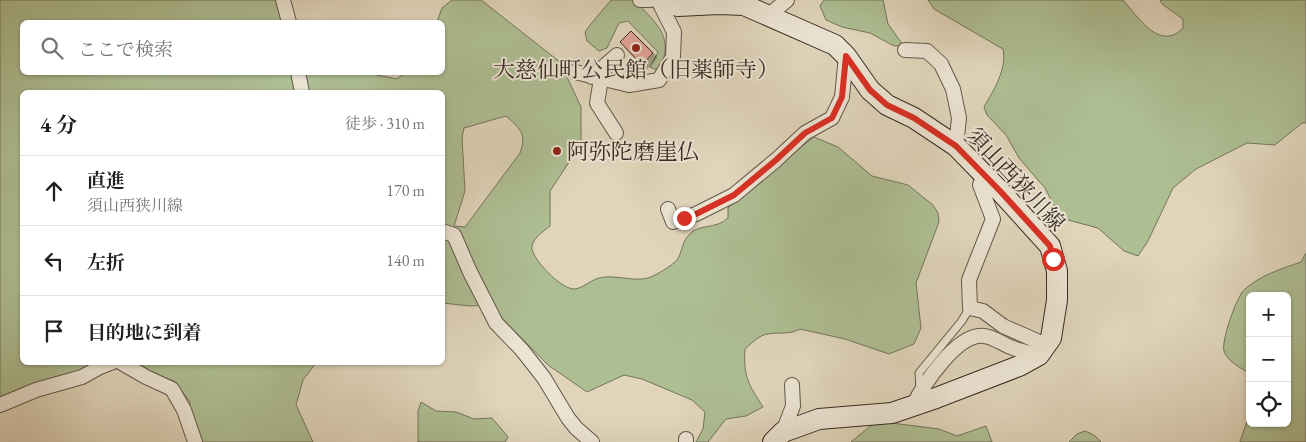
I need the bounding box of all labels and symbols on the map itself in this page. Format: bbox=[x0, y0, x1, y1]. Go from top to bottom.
marker: 大慈仙町公民館（旧薬師寺） bbox=[630, 42, 642, 54]
place label: 大慈仙町公民館（旧薬師寺） bbox=[493, 55, 779, 84]
street label: 須山西狭川線 bbox=[960, 121, 1072, 237]
place label: 阿弥陀磨崖仏 bbox=[567, 137, 699, 166]
marker: 阿弥陀磨崖仏 bbox=[551, 145, 563, 157]
route end bbox=[673, 207, 696, 230]
route start bbox=[1042, 248, 1065, 271]

